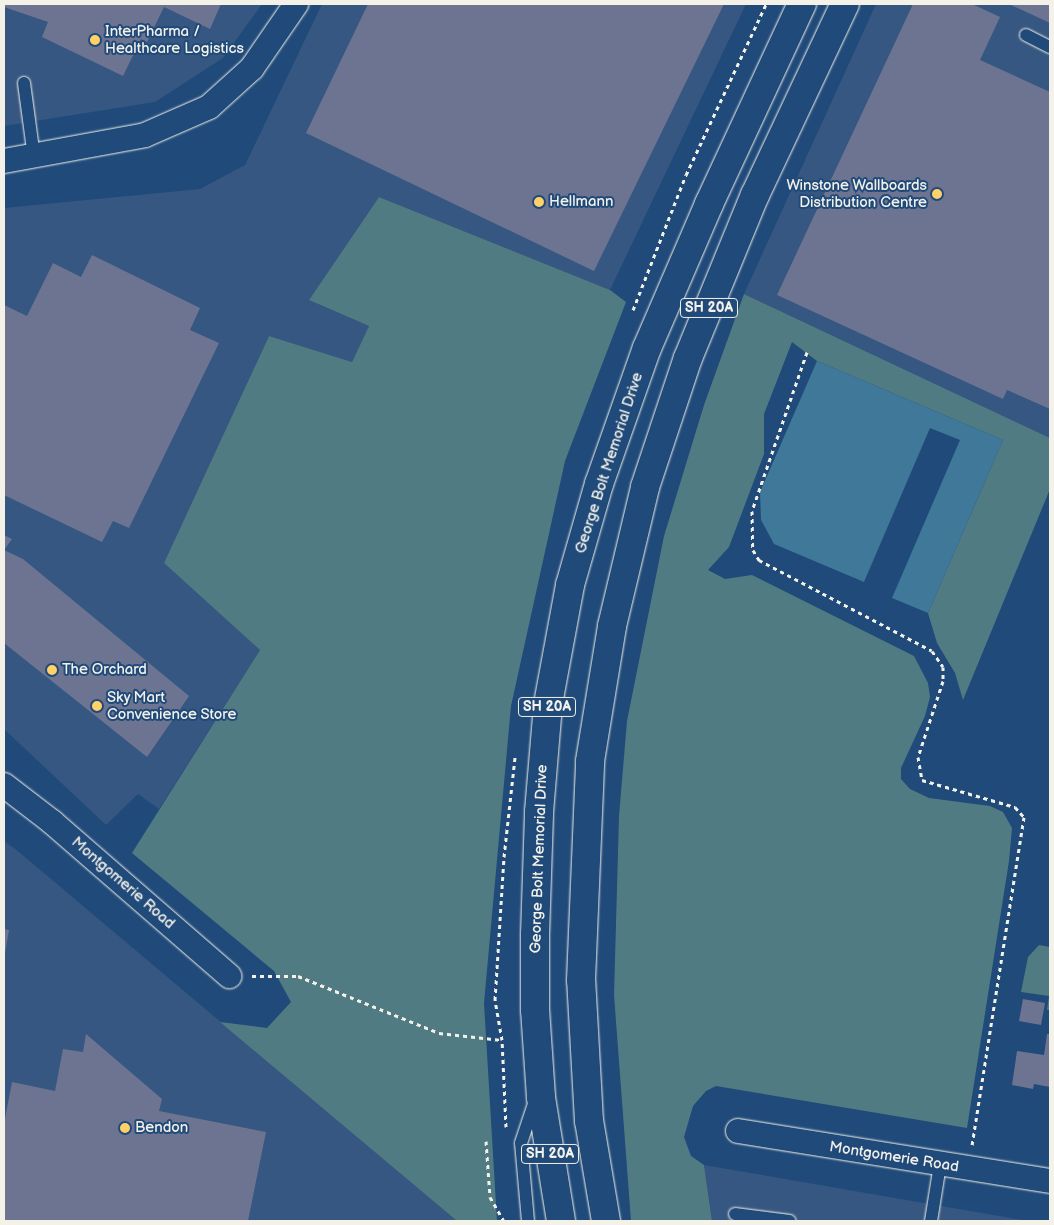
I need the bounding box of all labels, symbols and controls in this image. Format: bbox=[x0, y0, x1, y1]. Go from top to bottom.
place label: InterPharma / Healthcare Logistics bbox=[105, 22, 244, 57]
marker: InterPharma / Healthcare Logistics bbox=[89, 34, 101, 46]
place label: Winstone Wallboards Distribution Centre bbox=[786, 176, 927, 211]
marker: Winstone Wallboards Distribution Centre bbox=[931, 188, 943, 200]
place label: Hellmann bbox=[549, 193, 613, 211]
marker: Hellmann bbox=[533, 196, 545, 208]
road number: SH 20A bbox=[679, 296, 739, 320]
street label: George Bolt Memorial Drive bbox=[571, 370, 647, 556]
place label: The Orchard bbox=[62, 661, 147, 679]
marker: The Orchard bbox=[46, 664, 58, 676]
place label: Sky Mart Convenience Store bbox=[107, 688, 237, 723]
road number: SH 20A bbox=[517, 696, 577, 719]
marker: Sky Mart Convenience Store bbox=[91, 700, 103, 712]
street label: George Bolt Memorial Drive bbox=[527, 764, 551, 954]
street label: Montgomerie Road bbox=[68, 833, 178, 933]
place label: Bendon bbox=[135, 1119, 188, 1137]
marker: Bendon bbox=[119, 1122, 131, 1134]
street label: Montgomerie Road bbox=[828, 1138, 960, 1176]
road number: SH 20A bbox=[520, 1142, 580, 1166]

